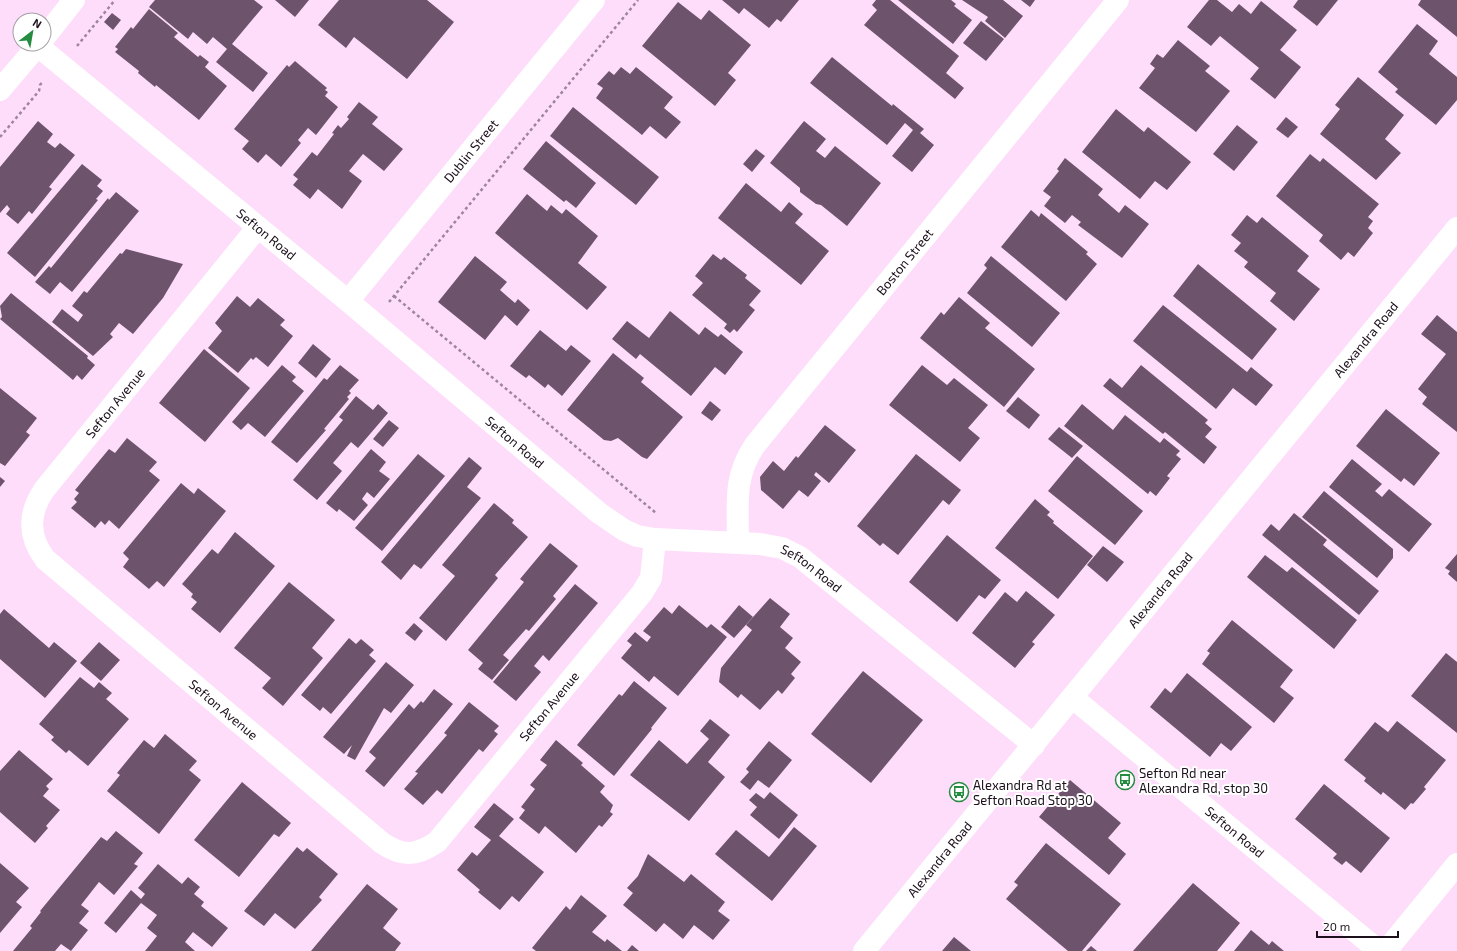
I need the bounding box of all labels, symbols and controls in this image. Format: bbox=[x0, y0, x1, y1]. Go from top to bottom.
north arrow bbox=[12, 12, 52, 52]
text: N bbox=[31, 15, 44, 31]
street label: Dublin Street bbox=[440, 116, 501, 186]
street label: Sefton Road bbox=[234, 205, 299, 263]
street label: Boston Street bbox=[873, 225, 936, 298]
street label: Alexandra Road bbox=[1330, 298, 1401, 381]
street label: Sefton Avenue bbox=[82, 365, 148, 441]
street label: Sefton Road bbox=[482, 413, 548, 471]
street label: Sefton Road bbox=[778, 541, 845, 596]
street label: Alexandra Road bbox=[1124, 549, 1196, 631]
street label: Sefton Avenue bbox=[516, 668, 582, 744]
street label: Sefton Avenue bbox=[186, 676, 261, 743]
place label: Sefton Rd near Alexandra Rd, stop 30 bbox=[1139, 765, 1268, 796]
bus stop icon: Sefton Rd near Alexandra Rd, stop 30 bbox=[1114, 769, 1136, 791]
place label: Alexandra Rd at Sefton Road Stop 30 bbox=[973, 777, 1093, 808]
bus stop icon: Alexandra Rd at Sefton Road Stop 30 bbox=[948, 781, 970, 803]
street label: Sefton Road bbox=[1202, 803, 1268, 861]
street label: Alexandra Road bbox=[904, 818, 975, 900]
scale bar bbox=[1317, 913, 1398, 939]
text: 20 m bbox=[1323, 919, 1350, 933]

